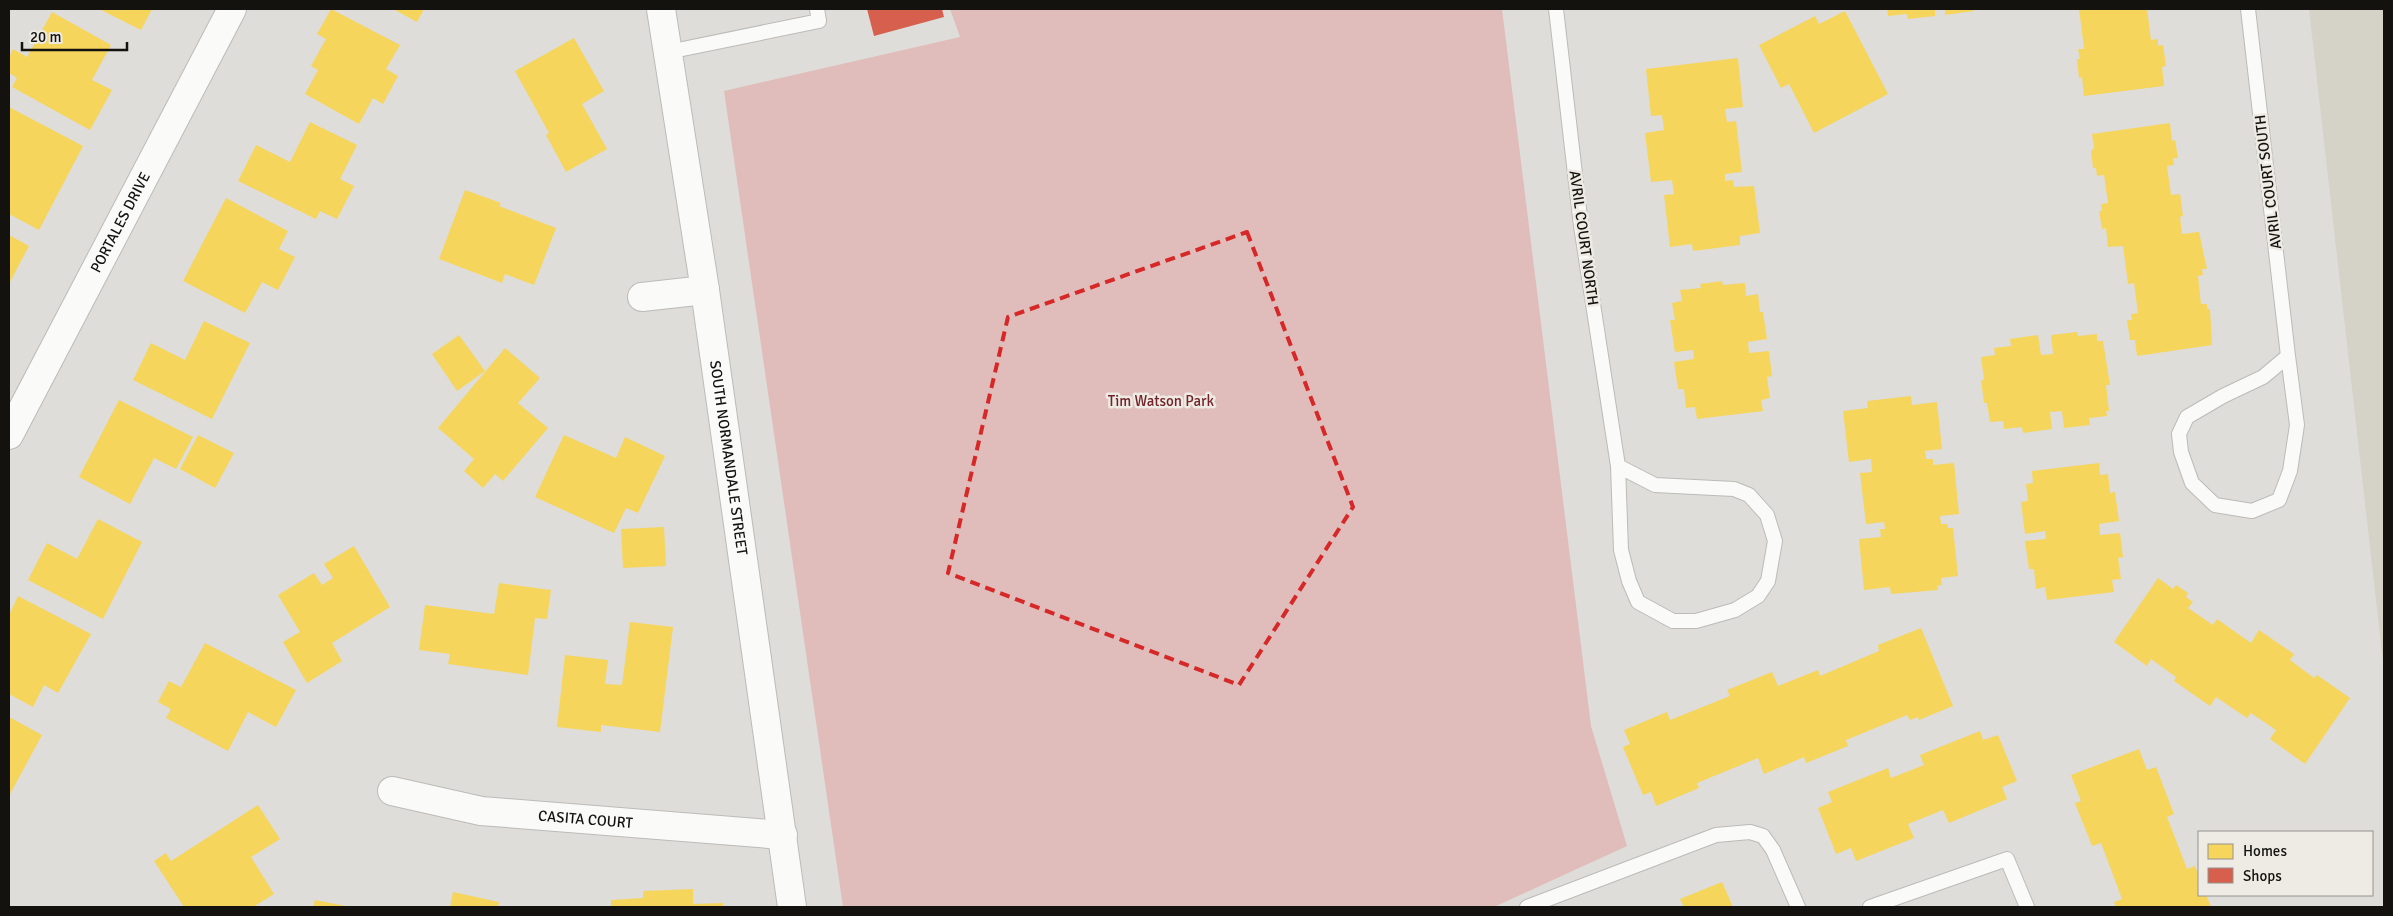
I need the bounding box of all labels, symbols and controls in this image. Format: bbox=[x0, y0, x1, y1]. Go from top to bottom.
scale bar bbox=[22, 20, 128, 52]
text: 20 m bbox=[30, 28, 61, 46]
street label: AVRIL COURT SOUTH bbox=[2251, 114, 2285, 250]
street label: PORTALES DRIVE bbox=[87, 169, 154, 276]
street label: AVRIL COURT NORTH bbox=[1566, 169, 1602, 307]
street label: SOUTH NORMANDALE STREET bbox=[706, 359, 751, 557]
park label: Tim Watson Park bbox=[1108, 392, 1215, 410]
street label: CASITA COURT bbox=[537, 807, 634, 832]
legend bbox=[2198, 831, 2373, 896]
text: Homes bbox=[2243, 842, 2287, 860]
text: Shops bbox=[2243, 867, 2282, 885]

